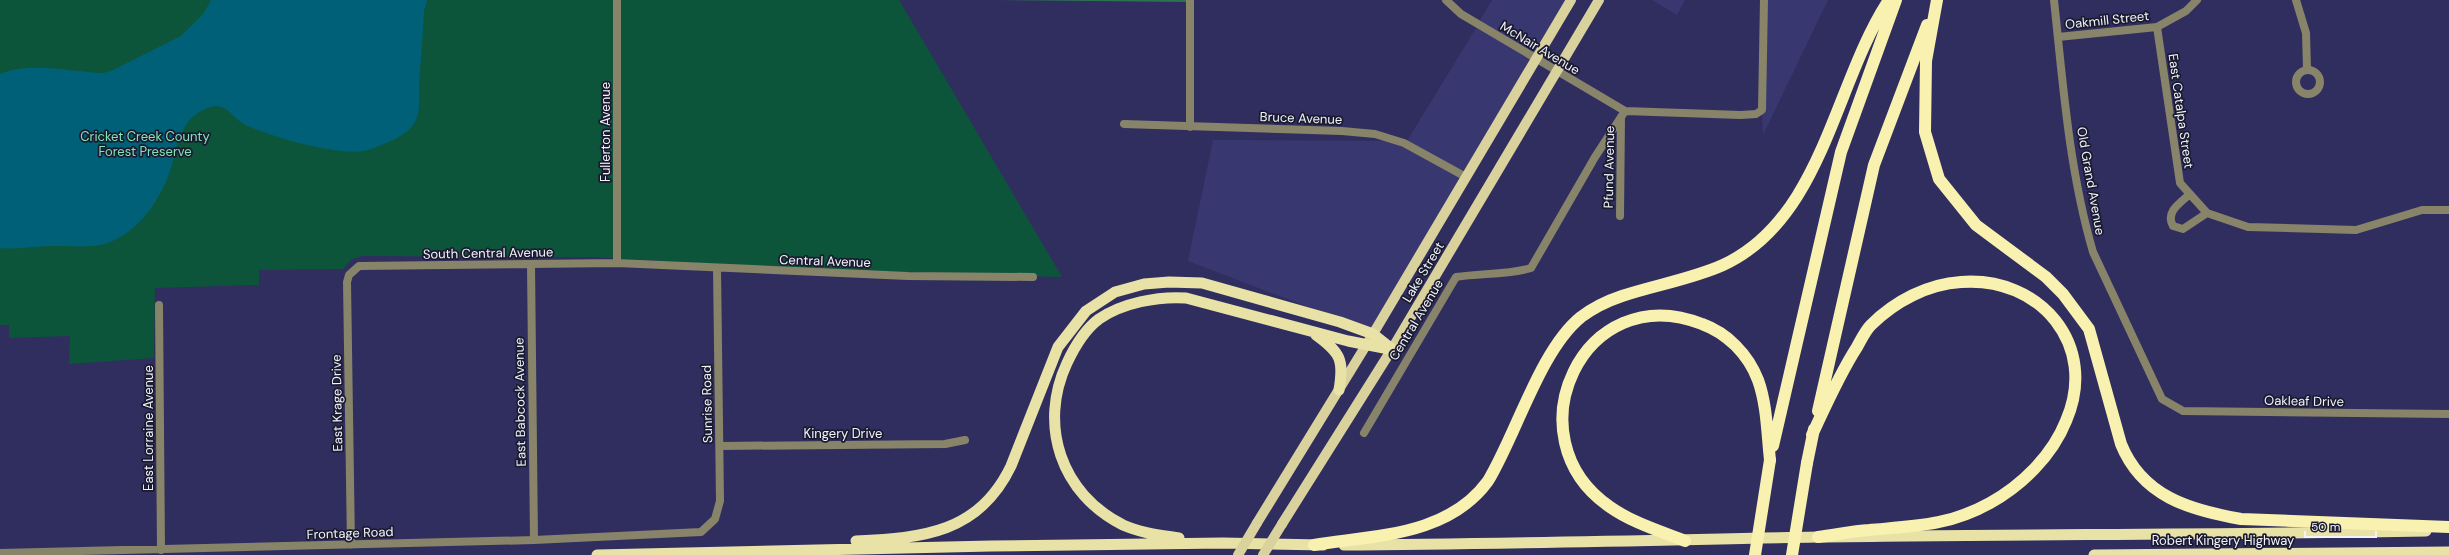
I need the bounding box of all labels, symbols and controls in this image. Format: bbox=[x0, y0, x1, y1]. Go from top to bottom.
street label: Oakmill Street bbox=[2064, 7, 2150, 33]
street label: McNair Avenue bbox=[1497, 18, 1583, 78]
street label: East Catalpa Street bbox=[2165, 52, 2197, 170]
street label: Fullerton Avenue bbox=[597, 82, 614, 182]
street label: Bruce Avenue bbox=[1259, 108, 1343, 128]
street label: Pfund Avenue bbox=[1600, 126, 1618, 208]
street label: Old Grand Avenue bbox=[2073, 126, 2109, 236]
park label: Cricket Creek County Forest Preserve bbox=[80, 128, 210, 160]
street label: Lake Street bbox=[1398, 239, 1448, 305]
street label: South Central Avenue bbox=[423, 243, 553, 263]
street label: Central Avenue bbox=[779, 251, 871, 271]
street label: Central Avenue bbox=[1385, 276, 1447, 364]
street label: East Babcock Avenue bbox=[510, 337, 530, 467]
street label: East Krage Drive bbox=[328, 354, 346, 452]
street label: East Lorraine Avenue bbox=[140, 365, 157, 491]
street label: Sunrise Road bbox=[698, 365, 716, 443]
street label: Oakleaf Drive bbox=[2264, 392, 2344, 410]
street label: Kingery Drive bbox=[804, 425, 882, 442]
scale bar bbox=[2305, 513, 2376, 539]
text: 50 m bbox=[2311, 519, 2340, 535]
street label: Frontage Road bbox=[306, 523, 394, 543]
street label: Robert Kingery Highway bbox=[2152, 532, 2294, 549]

